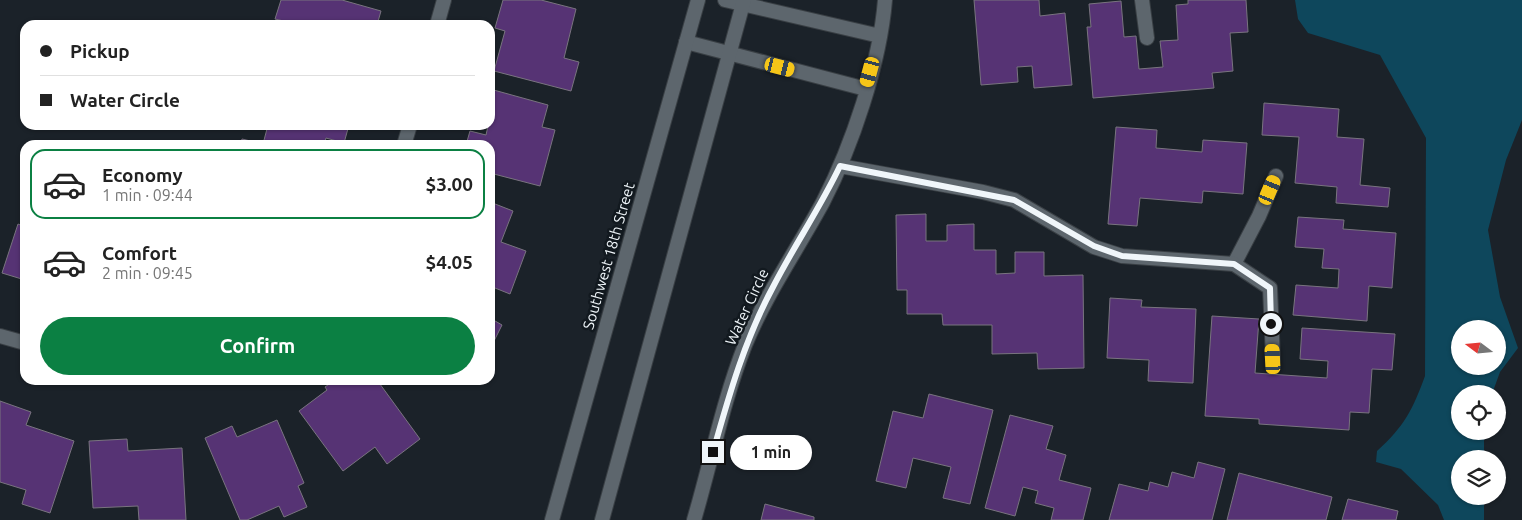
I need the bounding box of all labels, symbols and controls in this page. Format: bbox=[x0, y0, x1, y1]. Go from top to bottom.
text: Pickup bbox=[70, 40, 130, 62]
car bbox=[763, 56, 796, 78]
car bbox=[858, 56, 881, 88]
text: Water Circle bbox=[70, 89, 180, 111]
icon: car bbox=[42, 162, 87, 207]
text: Economy bbox=[102, 164, 183, 186]
text: $3.00 bbox=[425, 173, 473, 195]
car bbox=[1257, 173, 1282, 207]
street label: Southwest 18th Street bbox=[579, 180, 638, 331]
text: 1 min · 09:44 bbox=[102, 186, 193, 204]
icon: car bbox=[42, 240, 87, 285]
text: Comfort bbox=[102, 242, 177, 264]
text: $4.05 bbox=[425, 251, 473, 273]
text: 2 min · 09:45 bbox=[102, 264, 193, 282]
street label: Water Circle bbox=[721, 266, 772, 348]
route start bbox=[1260, 313, 1282, 335]
button: Confirm bbox=[40, 317, 475, 375]
north arrow bbox=[1451, 320, 1506, 375]
map controls bbox=[1451, 320, 1506, 505]
car bbox=[1264, 344, 1281, 374]
button: locate bbox=[1451, 385, 1506, 440]
callout: 1 min bbox=[730, 434, 813, 470]
route end bbox=[702, 441, 724, 463]
text: 1 min bbox=[751, 443, 791, 461]
button: layers bbox=[1451, 450, 1506, 505]

